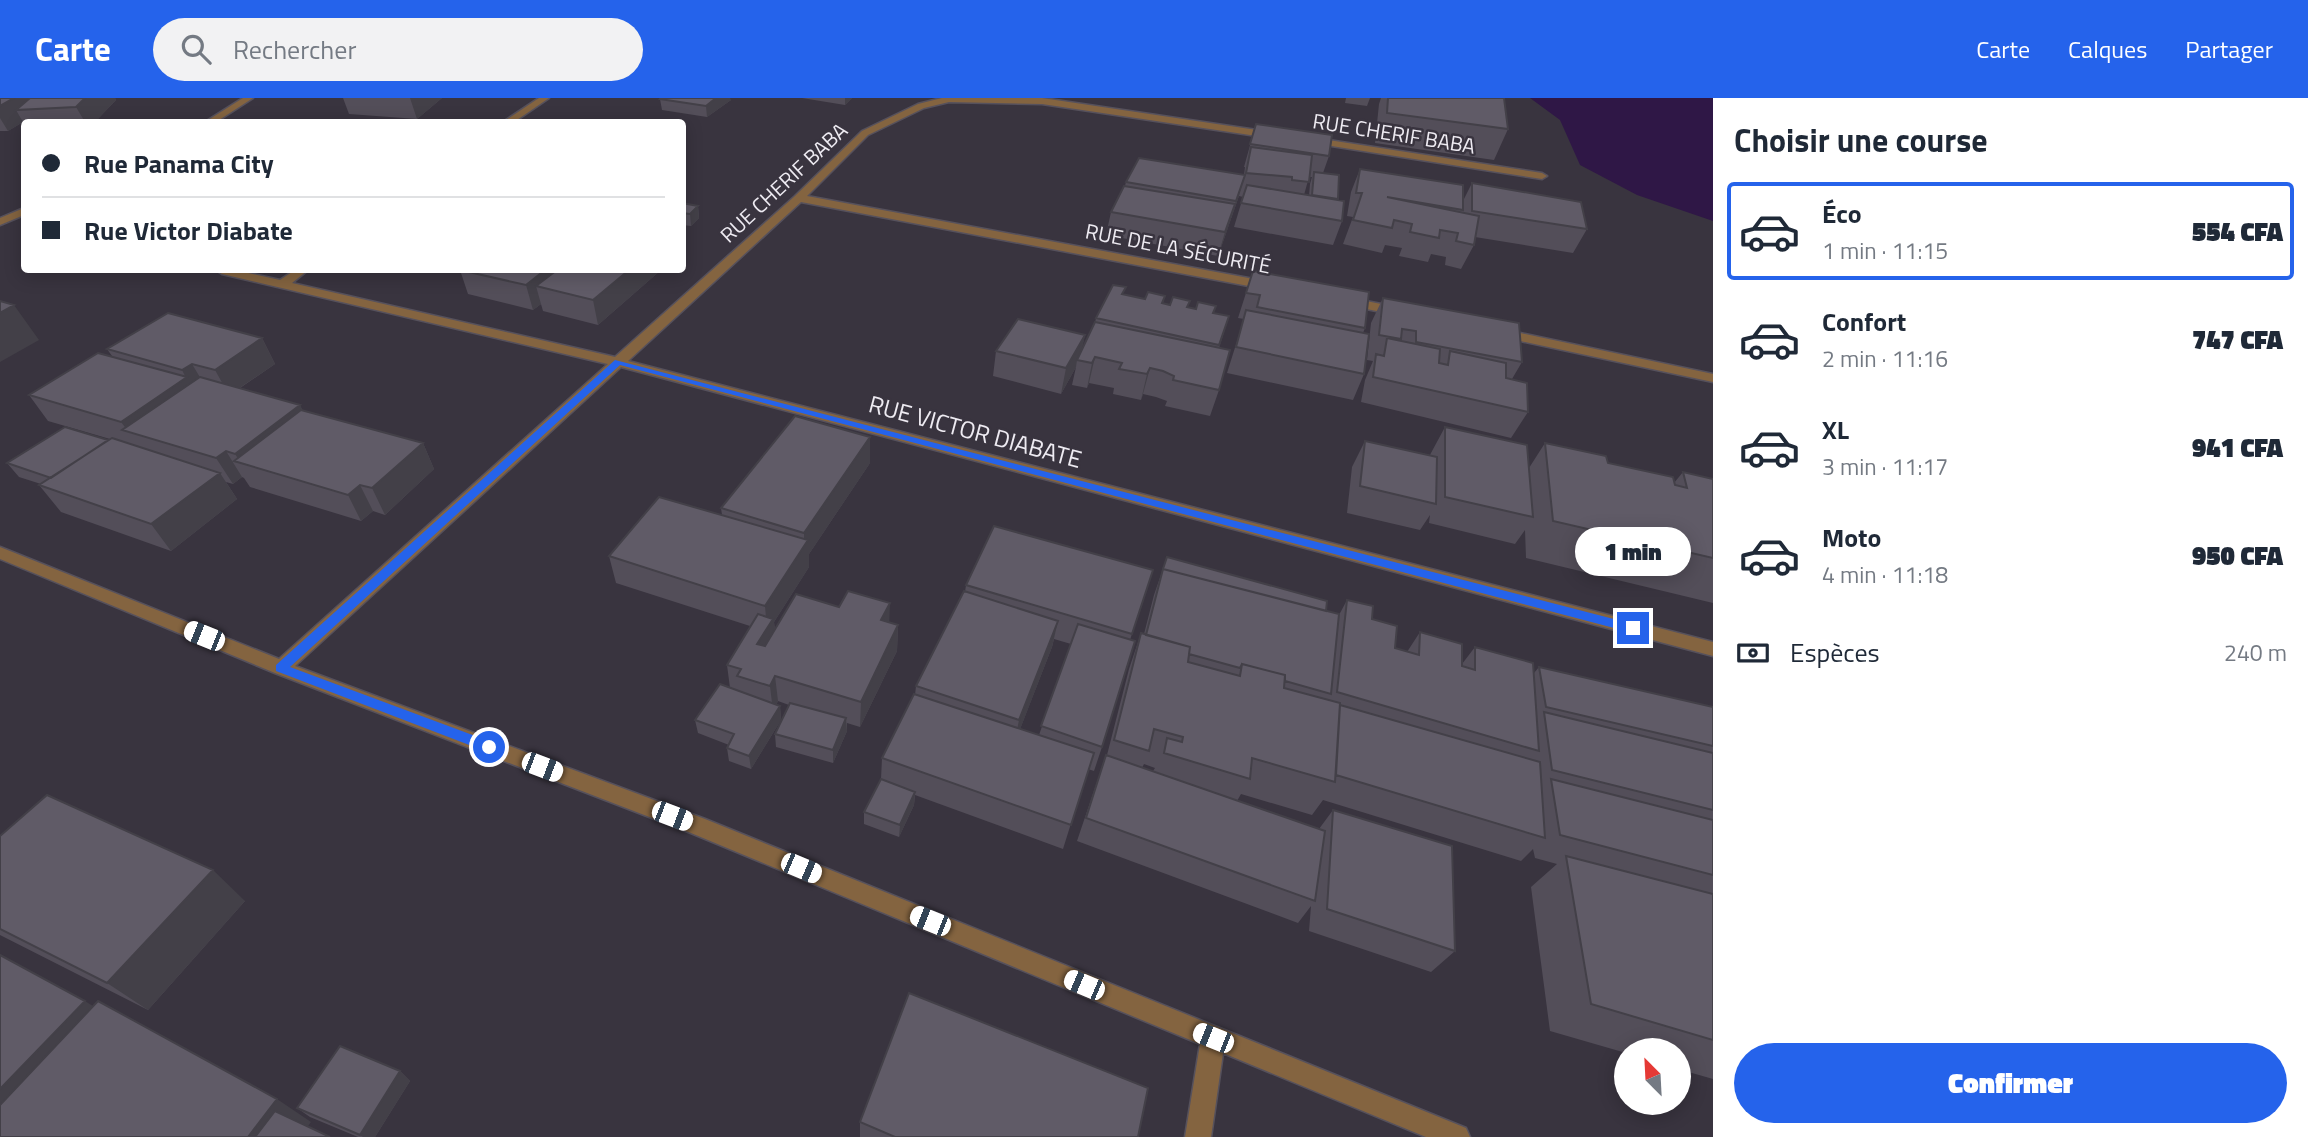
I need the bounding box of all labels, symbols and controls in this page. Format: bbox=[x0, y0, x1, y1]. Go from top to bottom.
search box bbox=[153, 18, 643, 81]
text: Carte bbox=[35, 24, 111, 74]
icon: search bbox=[177, 30, 215, 68]
text: Rechercher bbox=[233, 30, 356, 69]
text: Carte bbox=[1976, 31, 2030, 67]
text: Calques bbox=[2068, 31, 2147, 67]
text: Partager bbox=[2185, 31, 2273, 67]
street label: RUE CHERIF BABA bbox=[1311, 104, 1478, 162]
street label: RUE CHERIF BABA bbox=[712, 114, 855, 250]
text: Choisir une course bbox=[1734, 116, 1988, 164]
text: Rue Panama City bbox=[84, 144, 274, 183]
text: Éco bbox=[1822, 194, 1862, 233]
icon: car bbox=[1738, 200, 1801, 263]
text: Rue Victor Diabate bbox=[84, 211, 293, 250]
text: 554 CFA bbox=[2192, 212, 2283, 251]
street label: RUE DE LA SÉCURITÉ bbox=[1083, 214, 1274, 282]
text: 1 min · 11:15 bbox=[1822, 233, 1948, 268]
text: Confort bbox=[1822, 302, 1906, 341]
icon: car bbox=[1738, 308, 1801, 371]
text: 747 CFA bbox=[2192, 320, 2283, 359]
text: 2 min · 11:16 bbox=[1822, 341, 1948, 376]
street label: RUE VICTOR DIABATE bbox=[865, 385, 1086, 477]
text: XL bbox=[1822, 410, 1849, 449]
icon: car bbox=[1738, 416, 1801, 479]
text: 941 CFA bbox=[2192, 428, 2283, 467]
text: 3 min · 11:17 bbox=[1822, 449, 1948, 484]
text: Moto bbox=[1822, 518, 1881, 557]
icon: car bbox=[1738, 524, 1801, 587]
callout: 1 min bbox=[1575, 526, 1691, 575]
text: 1 min bbox=[1604, 534, 1662, 569]
text: 950 CFA bbox=[2192, 536, 2283, 575]
text: 4 min · 11:18 bbox=[1822, 557, 1948, 592]
route end bbox=[1617, 612, 1649, 644]
car bbox=[181, 618, 228, 654]
text: Espèces bbox=[1790, 633, 1880, 672]
icon: cash bbox=[1734, 634, 1772, 672]
text: 240 m bbox=[2224, 635, 2287, 670]
route start bbox=[473, 731, 505, 763]
car bbox=[519, 750, 566, 784]
car bbox=[649, 799, 696, 833]
car bbox=[778, 850, 825, 886]
car bbox=[907, 903, 954, 939]
car bbox=[1061, 967, 1108, 1003]
car bbox=[1190, 1020, 1237, 1056]
north arrow bbox=[1614, 1038, 1690, 1115]
map controls bbox=[1614, 1038, 1691, 1115]
button: Confirmer bbox=[1734, 1043, 2287, 1123]

